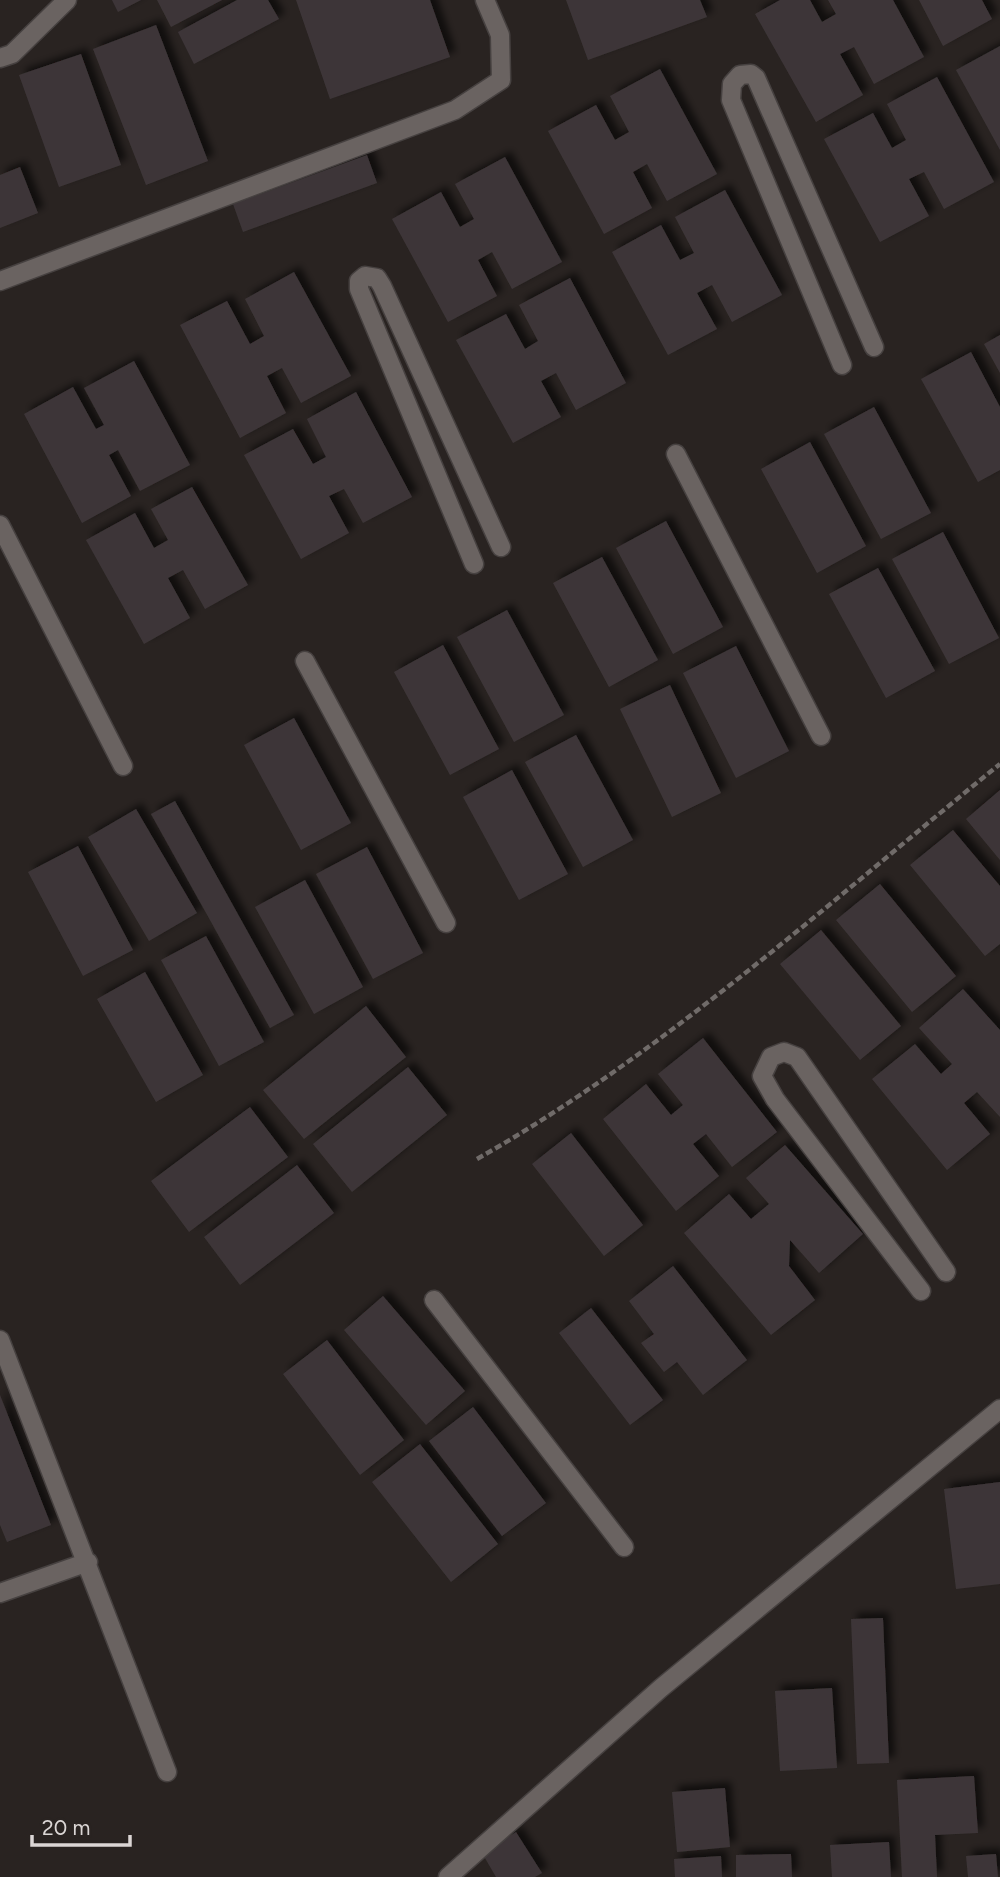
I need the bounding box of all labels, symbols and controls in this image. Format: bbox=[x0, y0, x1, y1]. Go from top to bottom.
scale bar bbox=[32, 1804, 130, 1848]
text: 20 m bbox=[42, 1815, 90, 1840]

